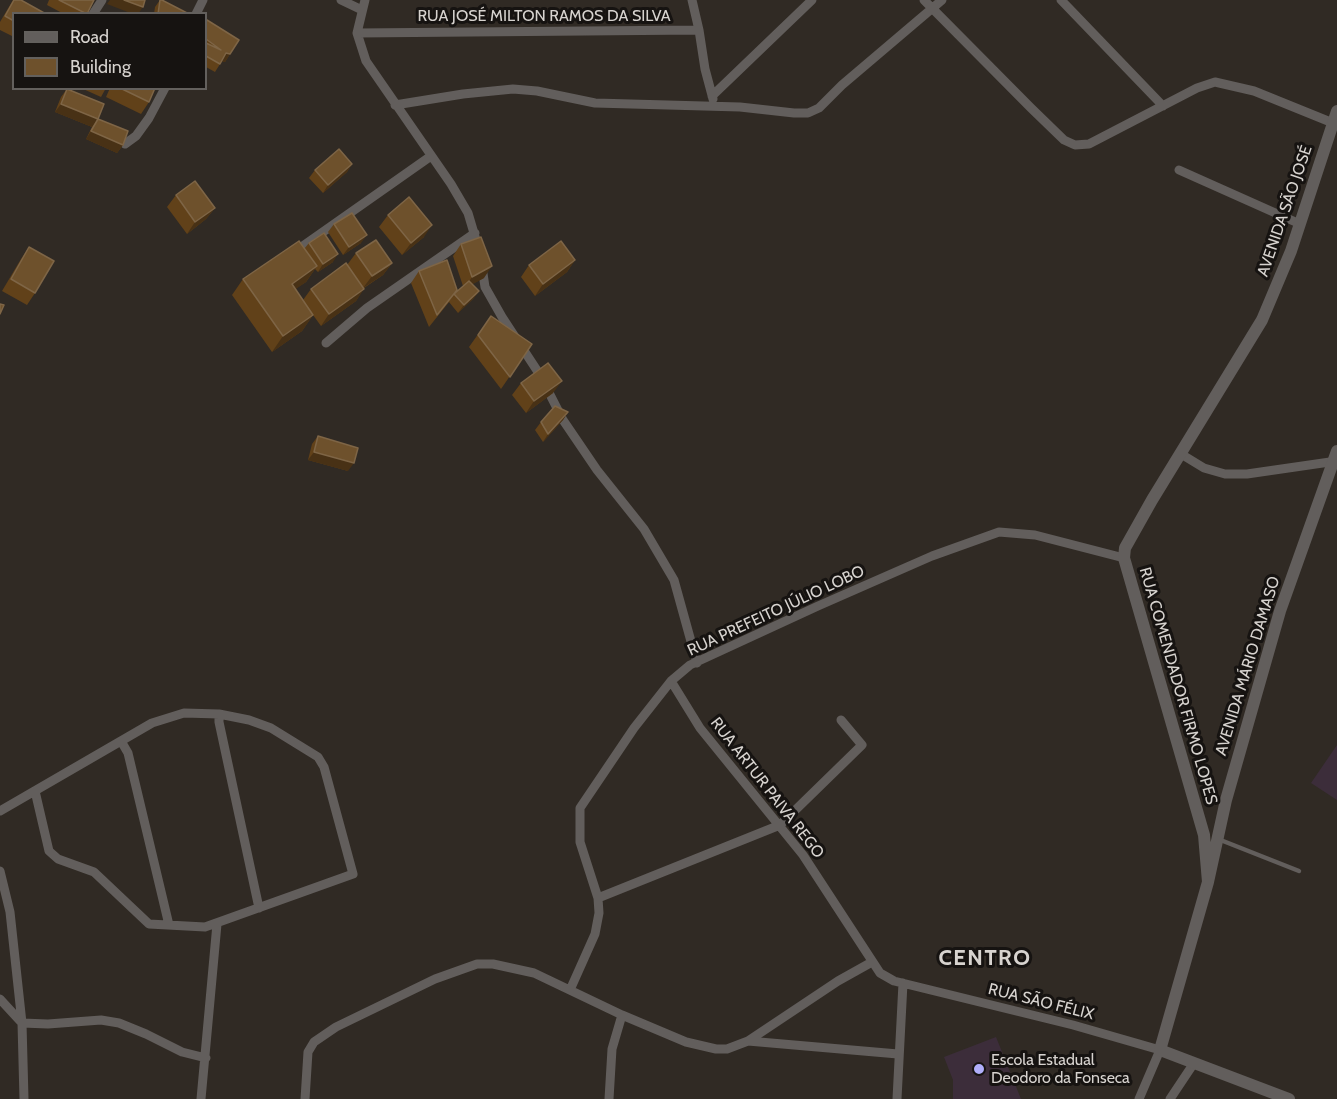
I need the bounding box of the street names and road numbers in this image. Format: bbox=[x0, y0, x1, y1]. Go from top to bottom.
street label: RUA JOSÉ MILTON RAMOS DA SILVA bbox=[417, 6, 671, 26]
street label: AVENIDA SÃO JOSÉ bbox=[1254, 143, 1316, 279]
street label: RUA PREFEITO JÚLIO LOBO bbox=[684, 562, 868, 660]
street label: RUA COMENDADOR FIRMO LOPES bbox=[1135, 565, 1221, 807]
street label: AVENIDA MÁRIO DAMASO bbox=[1212, 574, 1284, 758]
street label: RUA ARTUR PAIVA REGO bbox=[706, 714, 828, 862]
street label: RUA SÃO FÉLIX bbox=[986, 980, 1096, 1024]

